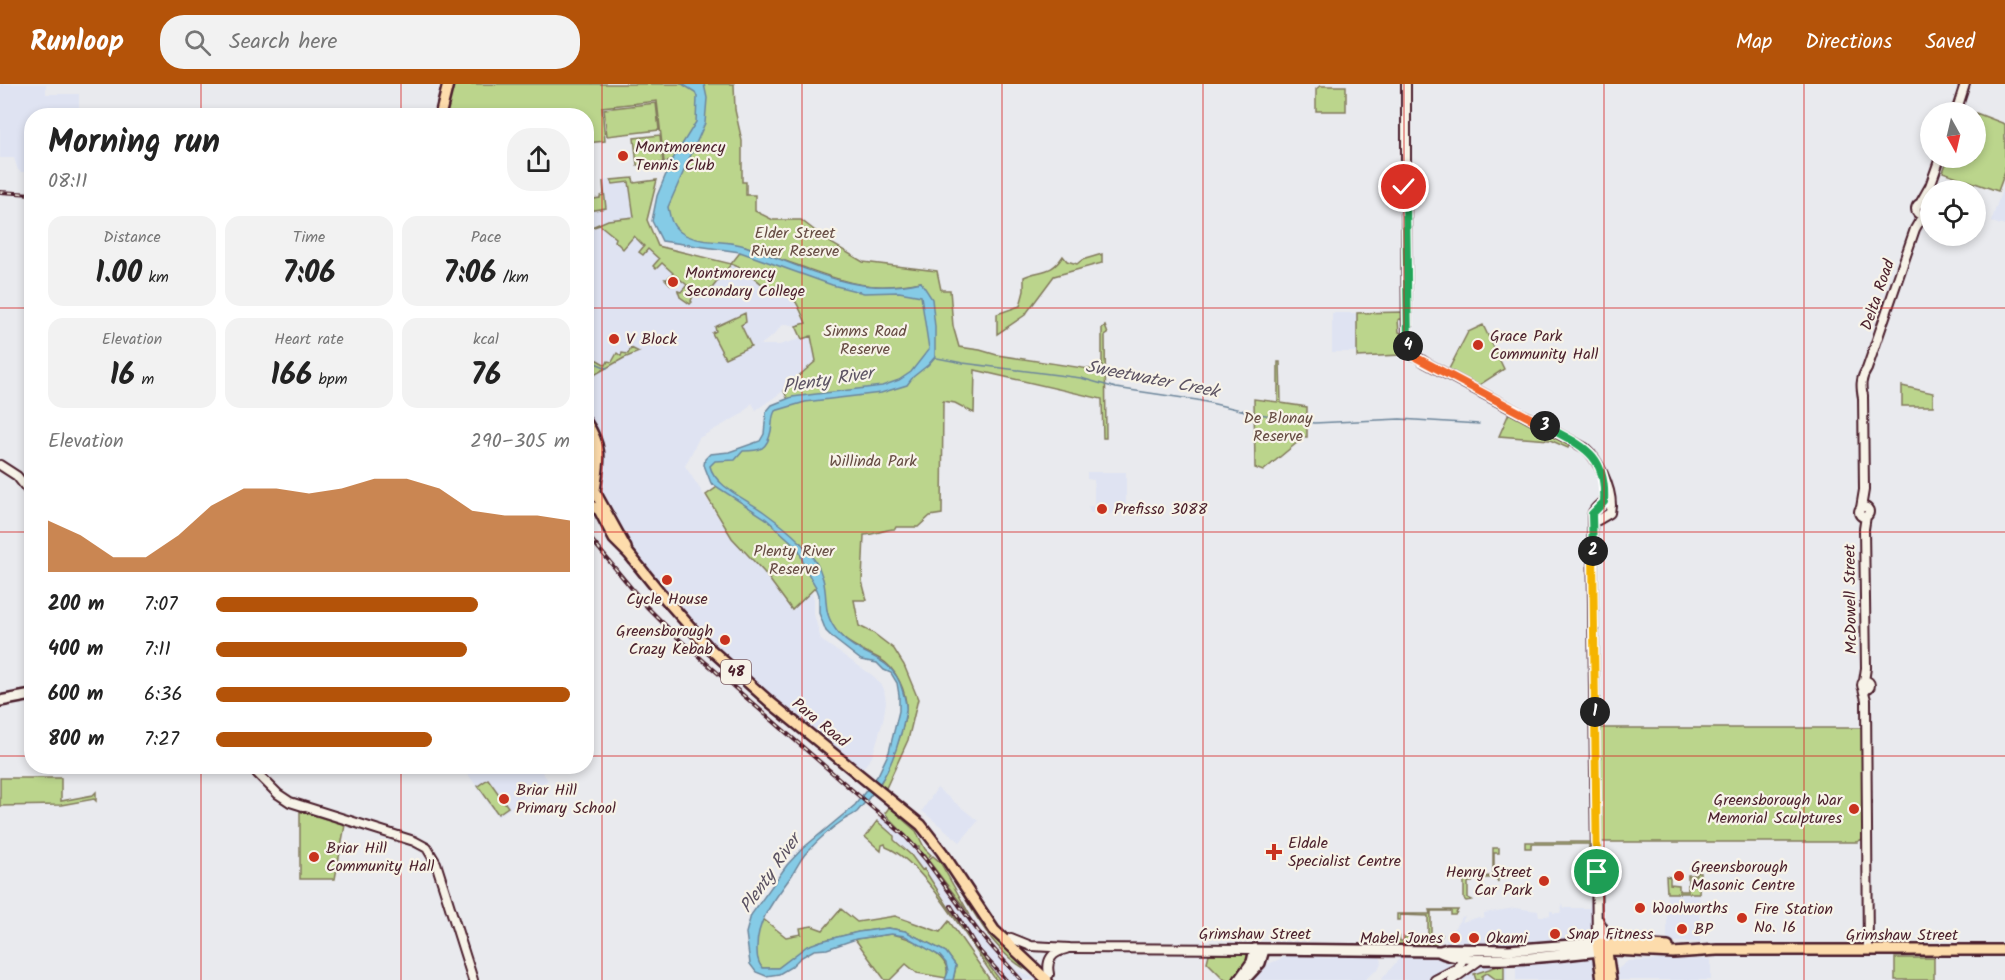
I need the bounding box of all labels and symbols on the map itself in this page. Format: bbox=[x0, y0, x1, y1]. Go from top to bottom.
north arrow bbox=[1920, 102, 1986, 168]
place label: Montmorency Tennis Club bbox=[635, 135, 726, 178]
marker: Montmorency Tennis Club bbox=[616, 149, 630, 163]
pin bbox=[1378, 161, 1429, 212]
park label: Elder Street River Reserve bbox=[751, 221, 839, 264]
street label: Delta Road bbox=[1854, 255, 1902, 334]
place label: Montmorency Secondary College bbox=[685, 261, 805, 304]
marker: Montmorency Secondary College bbox=[666, 275, 680, 289]
park label: Simms Road Reserve bbox=[823, 319, 908, 362]
place label: Grace Park Community Hall bbox=[1490, 324, 1599, 367]
place label: V Block bbox=[626, 327, 677, 352]
pin: 4 bbox=[1393, 331, 1423, 361]
marker: V Block bbox=[607, 332, 621, 346]
marker: Grace Park Community Hall bbox=[1471, 338, 1485, 352]
water label: Sweetwater Creek bbox=[1083, 353, 1224, 408]
water label: Plenty River bbox=[781, 359, 879, 402]
park label: De Blonay Reserve bbox=[1244, 406, 1313, 449]
pin: 3 bbox=[1530, 411, 1560, 441]
park label: Willinda Park bbox=[829, 449, 917, 474]
place label: Prefisso 3088 bbox=[1114, 497, 1208, 522]
marker: Prefisso 3088 bbox=[1095, 502, 1109, 516]
pin: 2 bbox=[1578, 536, 1608, 566]
park label: Plenty River Reserve bbox=[754, 539, 836, 582]
street label: McDowell Street bbox=[1838, 543, 1864, 654]
marker: Cycle House bbox=[660, 573, 674, 587]
place label: Cycle House bbox=[626, 587, 708, 612]
place label: Greensborough Crazy Kebab bbox=[616, 619, 714, 662]
marker: Greensborough Crazy Kebab bbox=[718, 633, 732, 647]
road number: 48 bbox=[721, 660, 751, 684]
street label: Para Road bbox=[786, 692, 855, 755]
pin: 1 bbox=[1580, 697, 1610, 727]
place label: Briar Hill Primary School bbox=[516, 778, 616, 821]
place label: Greensborough War Memorial Sculptures bbox=[1707, 788, 1844, 831]
marker: Briar Hill Primary School bbox=[497, 792, 511, 806]
marker: Greensborough War Memorial Sculptures bbox=[1847, 802, 1861, 816]
water label: Plenty River bbox=[733, 825, 811, 920]
place label: Eldale Specialist Centre bbox=[1288, 831, 1401, 874]
place label: Briar Hill Community Hall bbox=[326, 836, 435, 879]
marker: Eldale Specialist Centre bbox=[1265, 843, 1283, 861]
pin bbox=[1571, 846, 1622, 897]
marker: Briar Hill Community Hall bbox=[307, 850, 321, 864]
place label: Greensborough Masonic Centre bbox=[1691, 855, 1795, 898]
place label: Henry Street Car Park bbox=[1446, 860, 1533, 903]
marker: Greensborough Masonic Centre bbox=[1672, 869, 1686, 883]
marker: Henry Street Car Park bbox=[1537, 874, 1551, 888]
place label: Woolworths bbox=[1652, 896, 1728, 921]
place label: Fire Station No. 16 bbox=[1754, 897, 1833, 940]
marker: Woolworths bbox=[1633, 901, 1647, 915]
marker: Fire Station No. 16 bbox=[1735, 911, 1749, 925]
place label: BP bbox=[1694, 917, 1713, 942]
street label: Grimshaw Street bbox=[1199, 922, 1312, 947]
place label: Snap Fitness bbox=[1567, 922, 1654, 947]
marker: BP bbox=[1675, 922, 1689, 936]
street label: Grimshaw Street bbox=[1846, 923, 1959, 948]
place label: Mabel Jones bbox=[1360, 926, 1443, 951]
place label: Okami bbox=[1486, 926, 1529, 951]
marker: Snap Fitness bbox=[1548, 927, 1562, 941]
marker: Mabel Jones bbox=[1448, 931, 1462, 945]
marker: Okami bbox=[1467, 931, 1481, 945]

